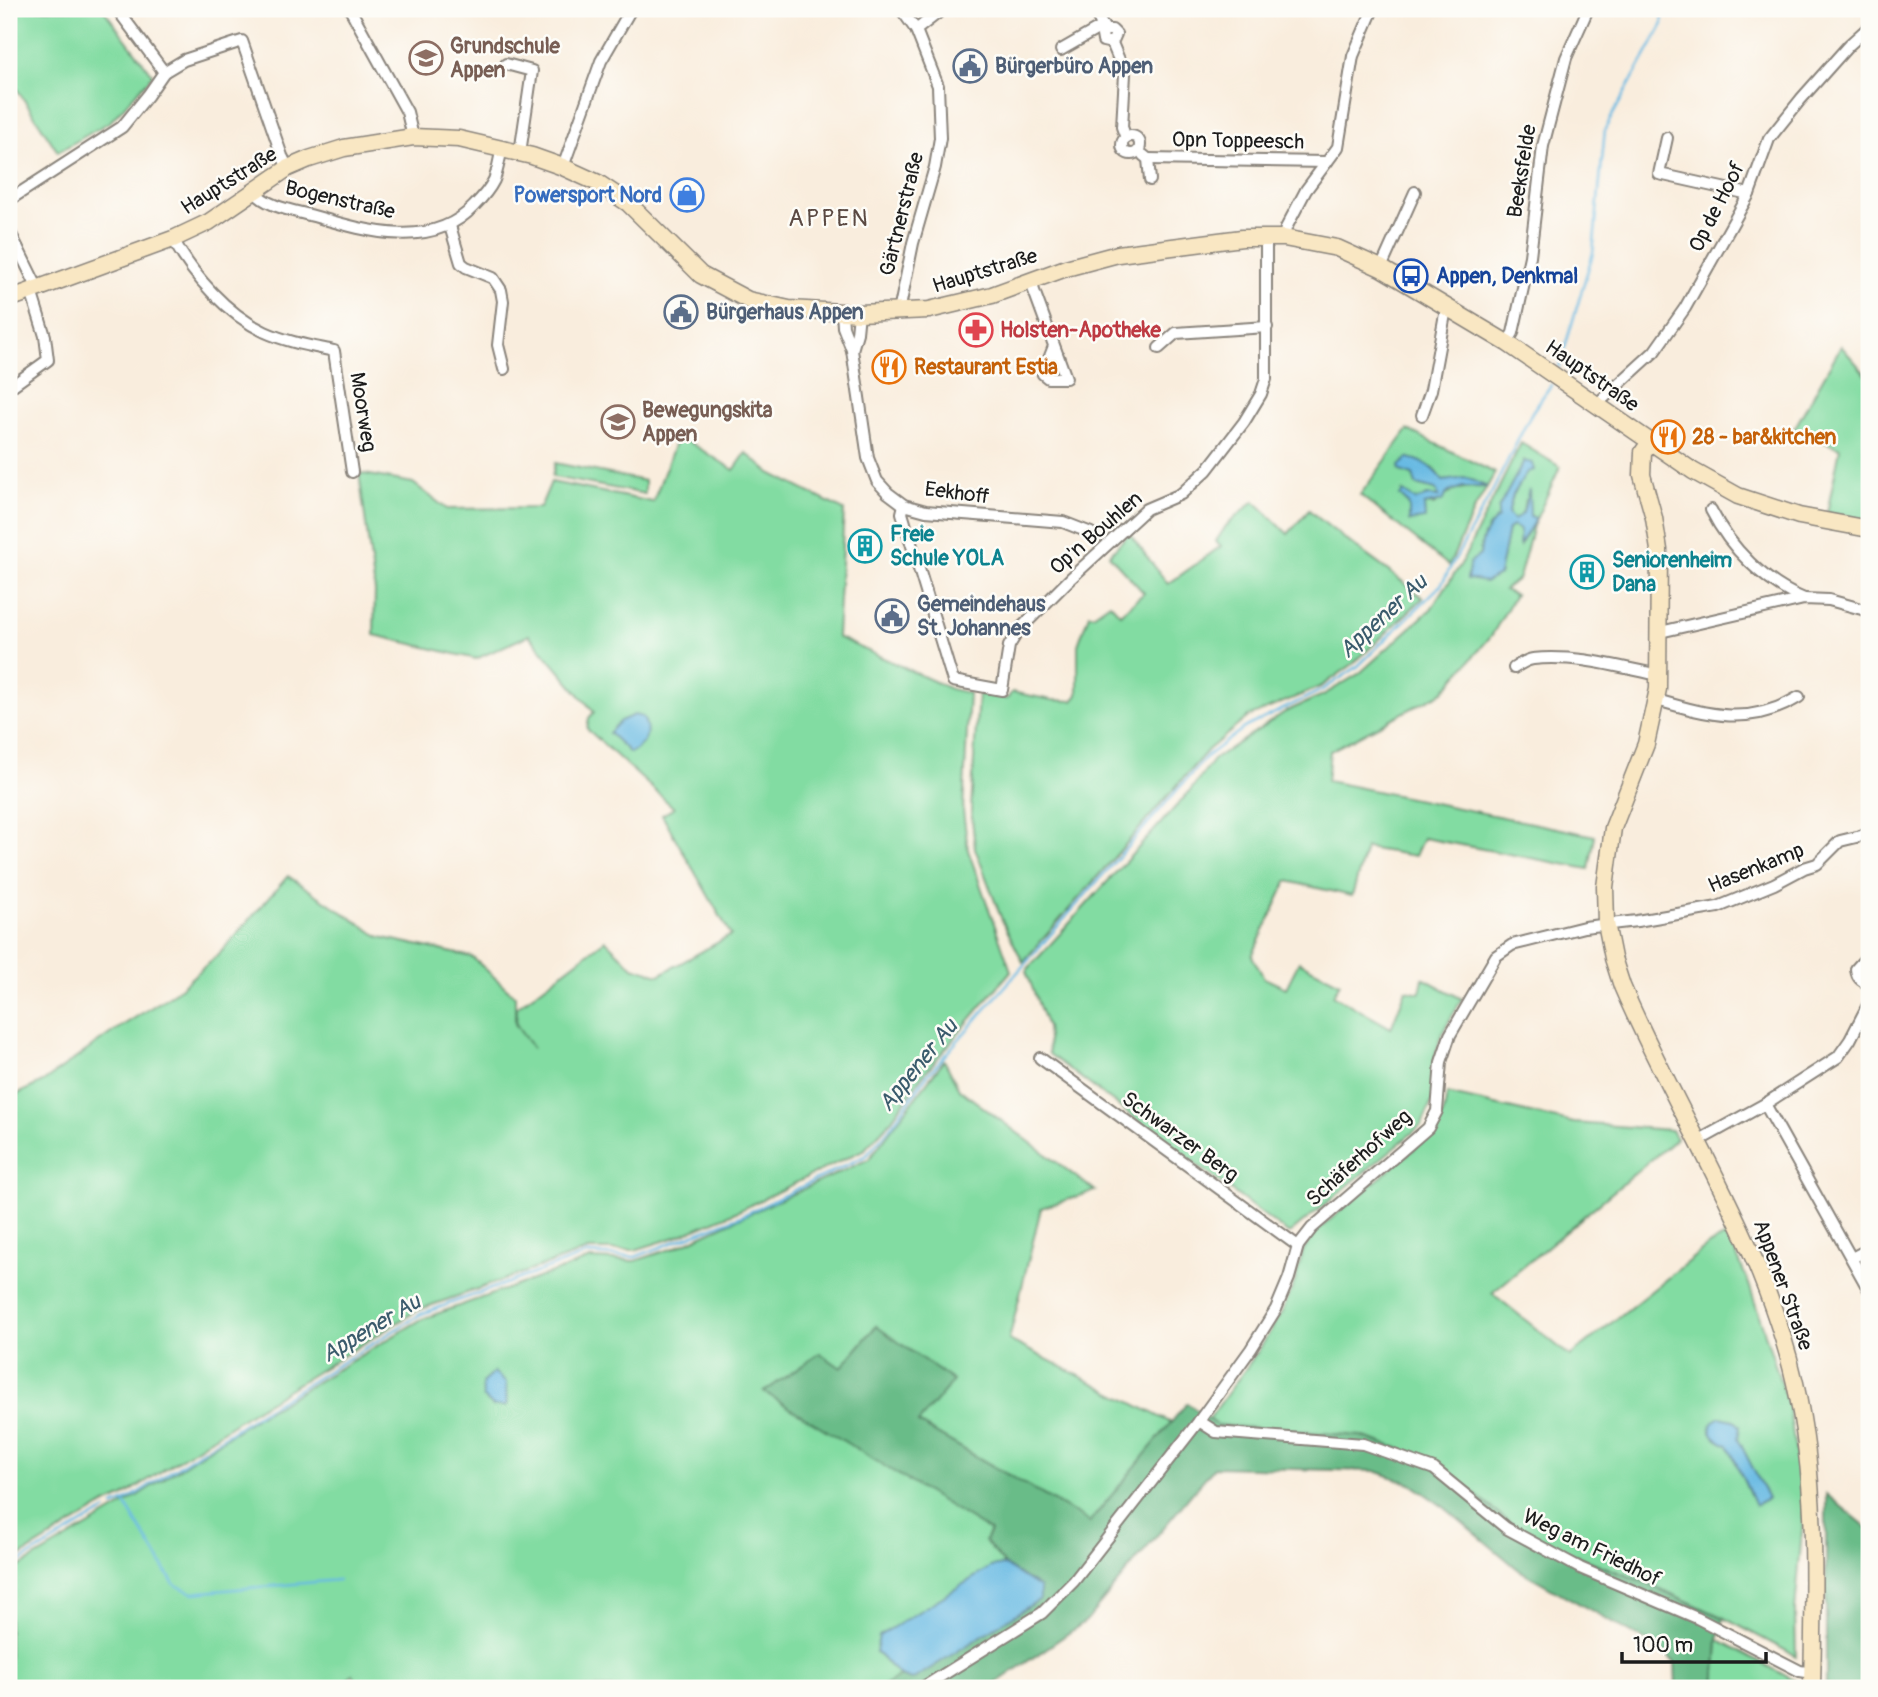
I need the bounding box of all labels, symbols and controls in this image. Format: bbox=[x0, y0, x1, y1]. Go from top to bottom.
place label: Grundschule Appen bbox=[450, 33, 561, 84]
school or university icon: Grundschule Appen bbox=[407, 39, 445, 77]
public building icon: Bürgerbüro Appen bbox=[951, 47, 989, 85]
place label: Bürgerbüro Appen bbox=[995, 53, 1153, 80]
street label: Beeksfelde bbox=[1501, 122, 1543, 220]
street label: Opn Toppeesch bbox=[1172, 126, 1304, 156]
street label: Hauptstraße bbox=[176, 140, 283, 221]
street label: Gärtnerstraße bbox=[874, 149, 931, 279]
street label: Op de Hoof bbox=[1683, 157, 1751, 257]
street label: Bogenstraße bbox=[282, 174, 398, 226]
shop icon: Powersport Nord bbox=[668, 176, 706, 214]
place label: Powersport Nord bbox=[513, 182, 662, 209]
district label: APPEN bbox=[788, 204, 870, 233]
street label: Hauptstraße bbox=[929, 242, 1041, 300]
bus stop icon: Appen, Denkmal bbox=[1392, 257, 1430, 295]
place label: Appen, Denkmal bbox=[1436, 263, 1578, 290]
public building icon: Bürgerhaus Appen bbox=[662, 293, 700, 331]
place label: Bürgerhaus Appen bbox=[706, 299, 864, 326]
pharmacy icon: Holsten-Apotheke bbox=[957, 311, 995, 349]
place label: Holsten-Apotheke bbox=[1000, 317, 1161, 344]
street label: Hauptstraße bbox=[1540, 334, 1645, 419]
restaurant icon: Restaurant Estia bbox=[870, 348, 908, 386]
place label: Restaurant Estia bbox=[914, 354, 1058, 381]
street label: Moorweg bbox=[343, 370, 383, 454]
place label: Bewegungskita Appen bbox=[642, 397, 773, 448]
school or university icon: Bewegungskita Appen bbox=[599, 403, 637, 441]
restaurant icon: 28 - bar&kitchen bbox=[1649, 418, 1687, 456]
place label: 28 - bar&kitchen bbox=[1692, 424, 1837, 451]
street label: Eekhoff bbox=[923, 476, 991, 510]
street label: Op'n Bouhlen bbox=[1044, 485, 1148, 581]
place label: Freie Schule YOLA bbox=[890, 521, 1005, 572]
building icon: Freie Schule YOLA bbox=[846, 527, 884, 565]
place label: Seniorenheim Dana bbox=[1612, 547, 1732, 598]
building icon: Seniorenheim Dana bbox=[1568, 553, 1606, 591]
water label: Appener Au bbox=[1333, 567, 1434, 664]
place label: Gemeindehaus St. Johannes bbox=[917, 591, 1046, 642]
public building icon: Gemeindehaus St. Johannes bbox=[873, 597, 911, 635]
street label: Hasenkamp bbox=[1704, 836, 1808, 900]
water label: Appener Au bbox=[872, 1012, 965, 1117]
street label: Schwarzer Berg bbox=[1116, 1086, 1244, 1188]
street label: Schäferhofweg bbox=[1301, 1104, 1417, 1212]
street label: Appener Straße bbox=[1747, 1216, 1819, 1355]
water label: Appener Au bbox=[316, 1286, 427, 1369]
street label: Weg am Friedhof bbox=[1518, 1503, 1666, 1593]
scale bar bbox=[1622, 1620, 1766, 1664]
text: 100 m bbox=[1633, 1632, 1693, 1659]

